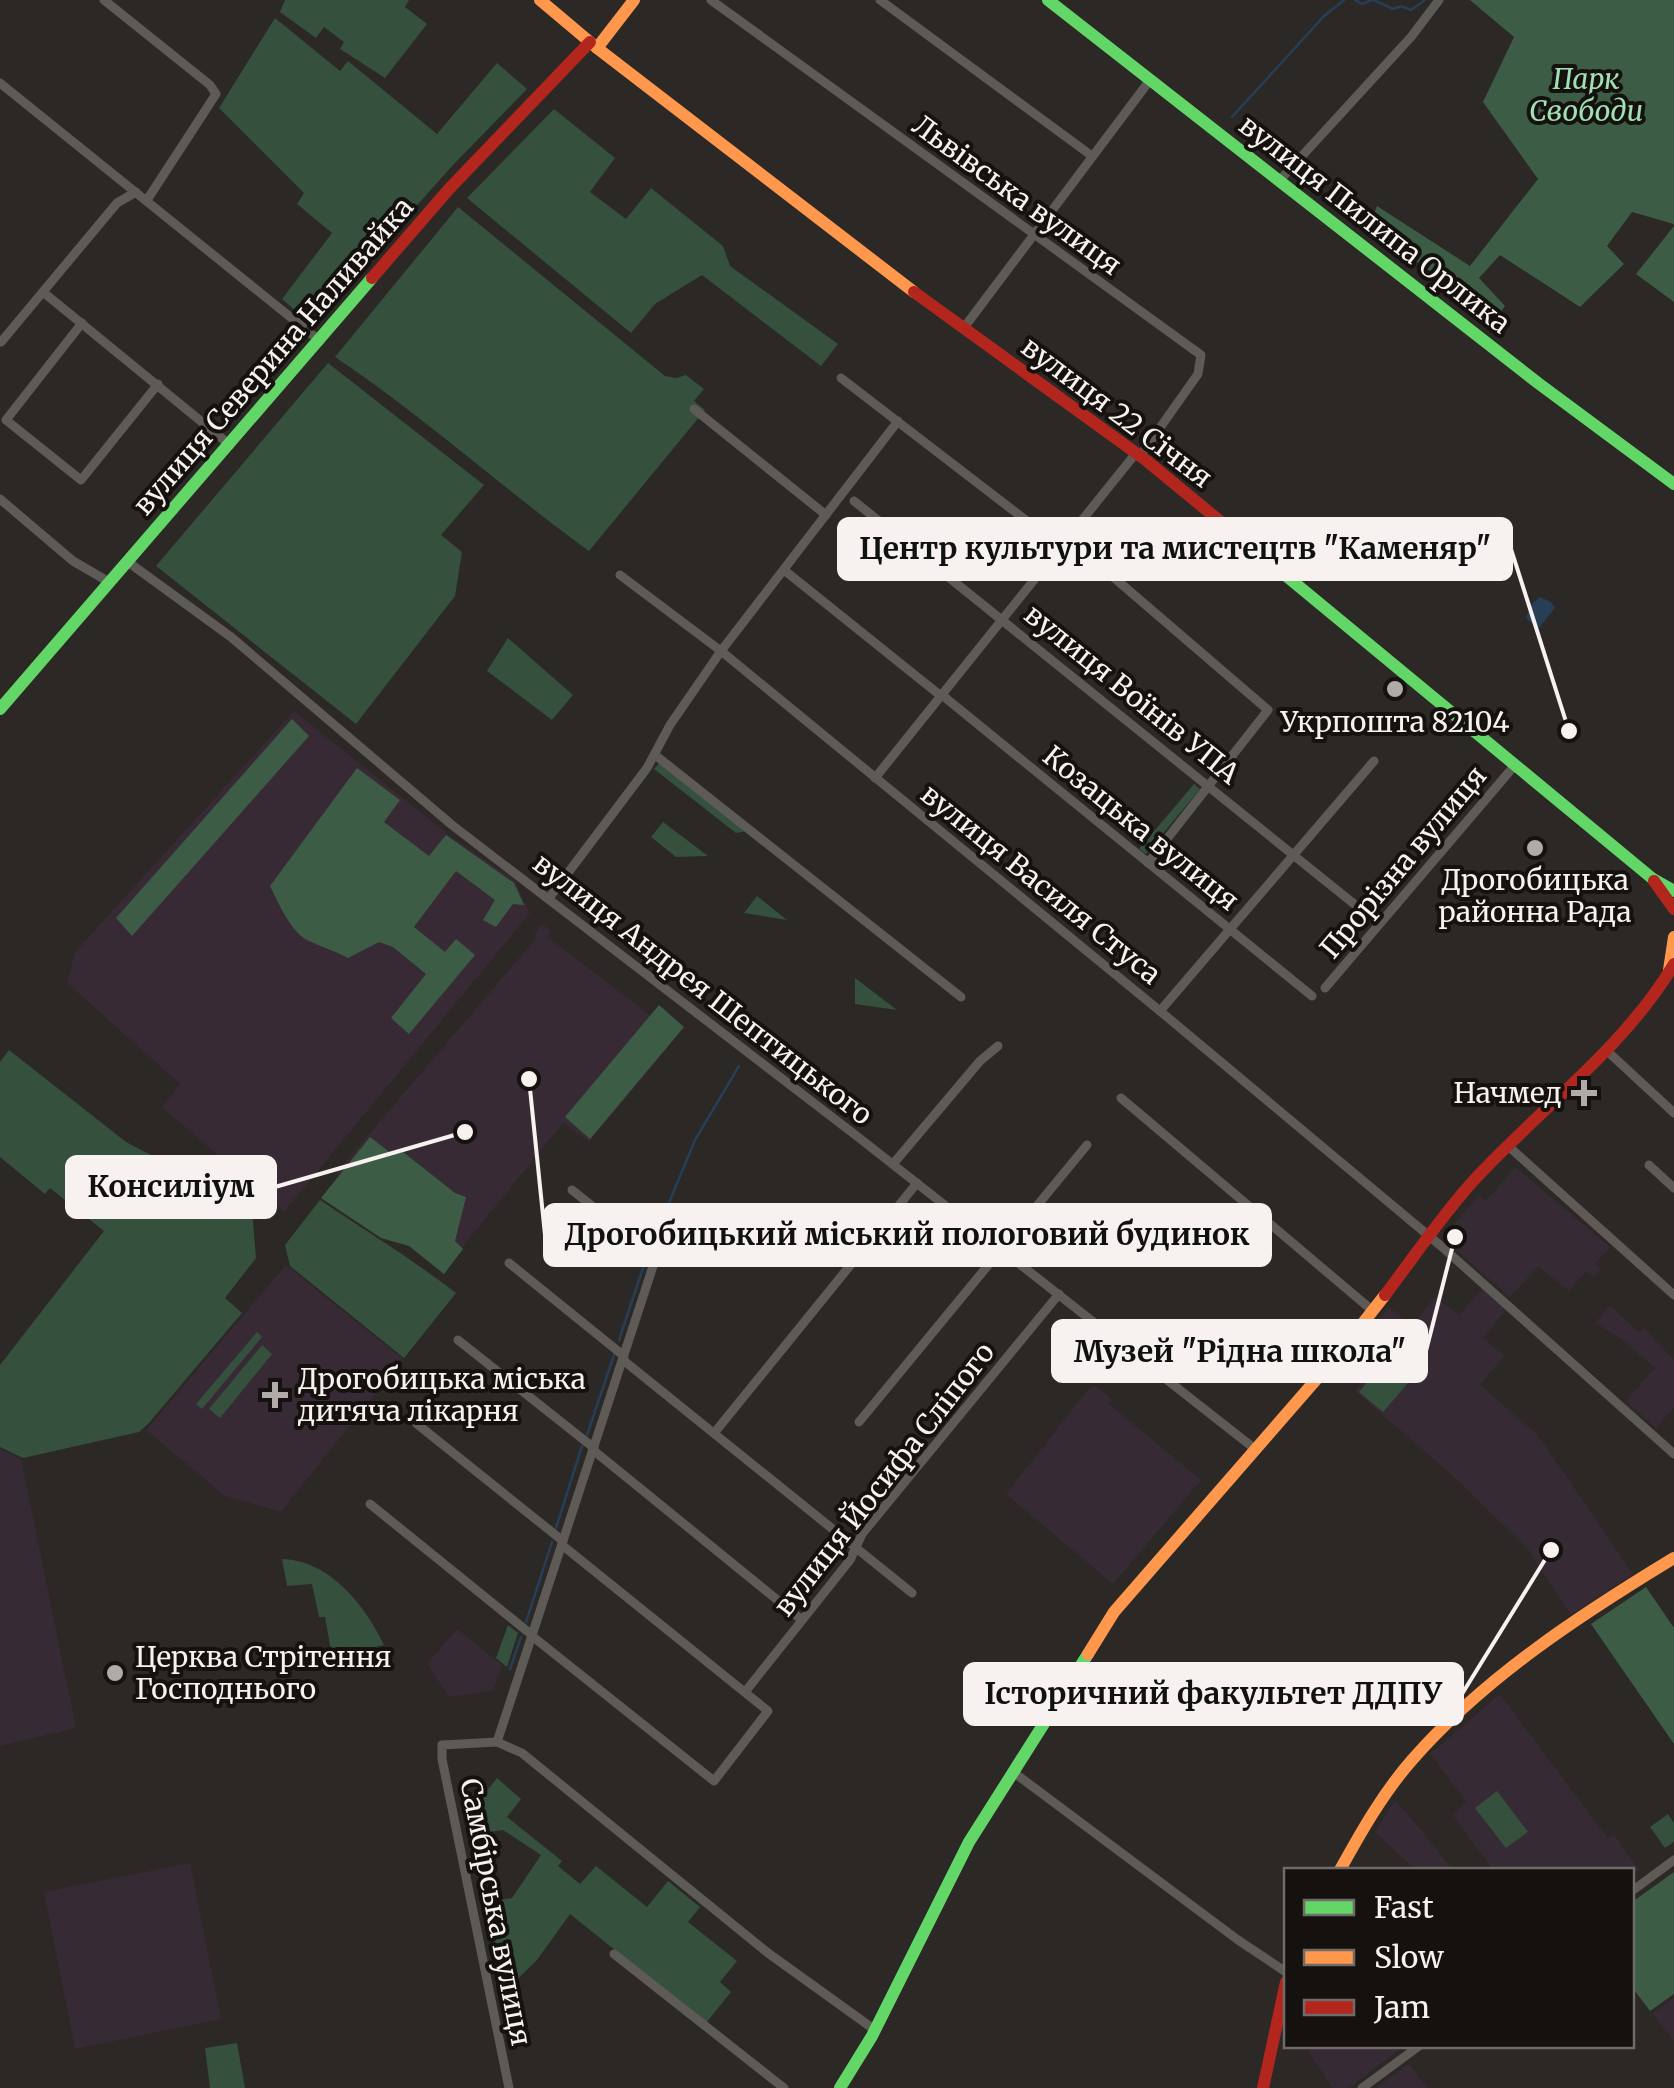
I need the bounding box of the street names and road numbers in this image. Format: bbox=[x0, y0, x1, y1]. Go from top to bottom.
street label: Львівська вулиця bbox=[906, 107, 1128, 283]
street label: вулиця Пилипа Орлика bbox=[1232, 107, 1518, 341]
street label: вулиця Северина Наливайка bbox=[125, 190, 421, 522]
street label: вулиця 22 Січня bbox=[1014, 329, 1220, 495]
street label: вулиця Воїнів УПА bbox=[1017, 596, 1247, 792]
street label: Козацька вулиця bbox=[1036, 738, 1246, 918]
street label: Прорізна вулиця bbox=[1312, 758, 1494, 966]
street label: вулиця Василя Стуса bbox=[914, 776, 1168, 992]
street label: вулиця Андрея Шептицького bbox=[526, 845, 880, 1133]
street label: вулиця Йосифа Сліпого bbox=[766, 1335, 1002, 1623]
street label: Самбірська вулиця bbox=[452, 1775, 540, 2049]

